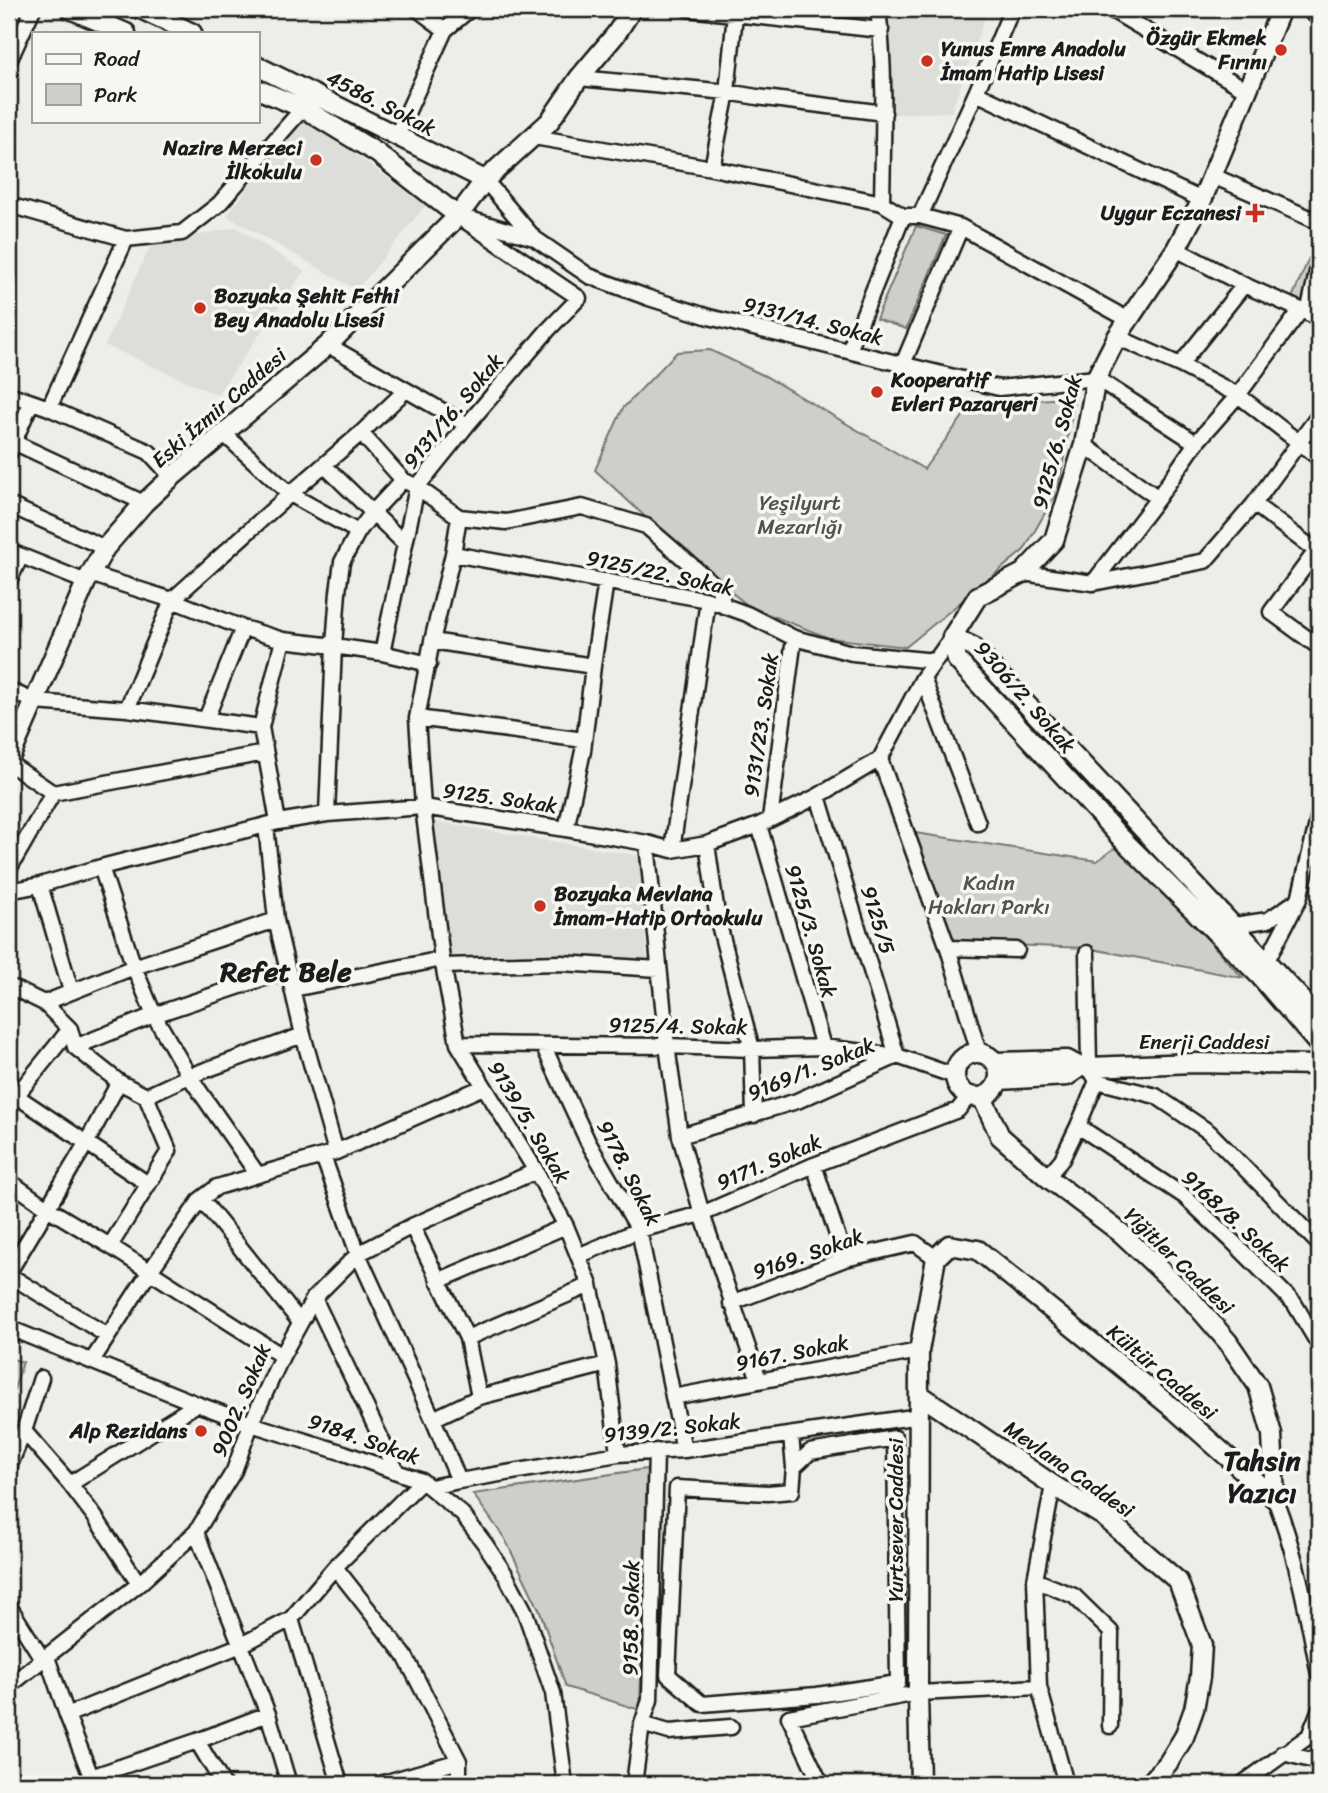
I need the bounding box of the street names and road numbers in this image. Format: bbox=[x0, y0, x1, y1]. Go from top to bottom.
street label: 4586. Sokak bbox=[319, 59, 443, 147]
street label: 9131/14. Sokak bbox=[739, 285, 887, 357]
street label: Eski İzmir Caddesi bbox=[142, 337, 297, 478]
street label: 9131/16. Sokak bbox=[393, 344, 513, 478]
street label: 9125/6. Sokak bbox=[1021, 371, 1093, 513]
street label: 9125/22. Sokak bbox=[583, 539, 737, 607]
street label: 9306/2. Sokak bbox=[965, 631, 1085, 763]
street label: 9131/23. Sokak bbox=[732, 651, 790, 799]
street label: 9125. Sokak bbox=[440, 771, 560, 825]
street label: 9125/3. Sokak bbox=[774, 860, 848, 1002]
street label: 9125/5 bbox=[850, 881, 906, 959]
street label: 9125/4. Sokak bbox=[608, 1006, 748, 1046]
street label: Enerji Caddesi bbox=[1139, 1023, 1271, 1061]
street label: 9169/1. Sokak bbox=[741, 1026, 881, 1112]
street label: 9139/5. Sokak bbox=[477, 1053, 581, 1191]
street label: 9178. Sokak bbox=[586, 1113, 672, 1233]
street label: 9171. Sokak bbox=[710, 1123, 828, 1201]
street label: 9168/8. Sokak bbox=[1173, 1160, 1299, 1282]
street label: Yiğitler Caddesi bbox=[1114, 1198, 1244, 1325]
street label: 9169. Sokak bbox=[747, 1217, 869, 1291]
street label: Kültür Caddesi bbox=[1098, 1314, 1227, 1431]
street label: 9167. Sokak bbox=[732, 1323, 852, 1383]
street label: 9002. Sokak bbox=[200, 1337, 282, 1463]
street label: 9184. Sokak bbox=[303, 1402, 425, 1476]
street label: 9139/2. Sokak bbox=[602, 1402, 742, 1454]
street label: Mevlana Caddesi bbox=[996, 1410, 1143, 1529]
street label: Yurtsever Caddesi bbox=[877, 1437, 915, 1602]
street label: 9158. Sokak bbox=[611, 1560, 651, 1676]

